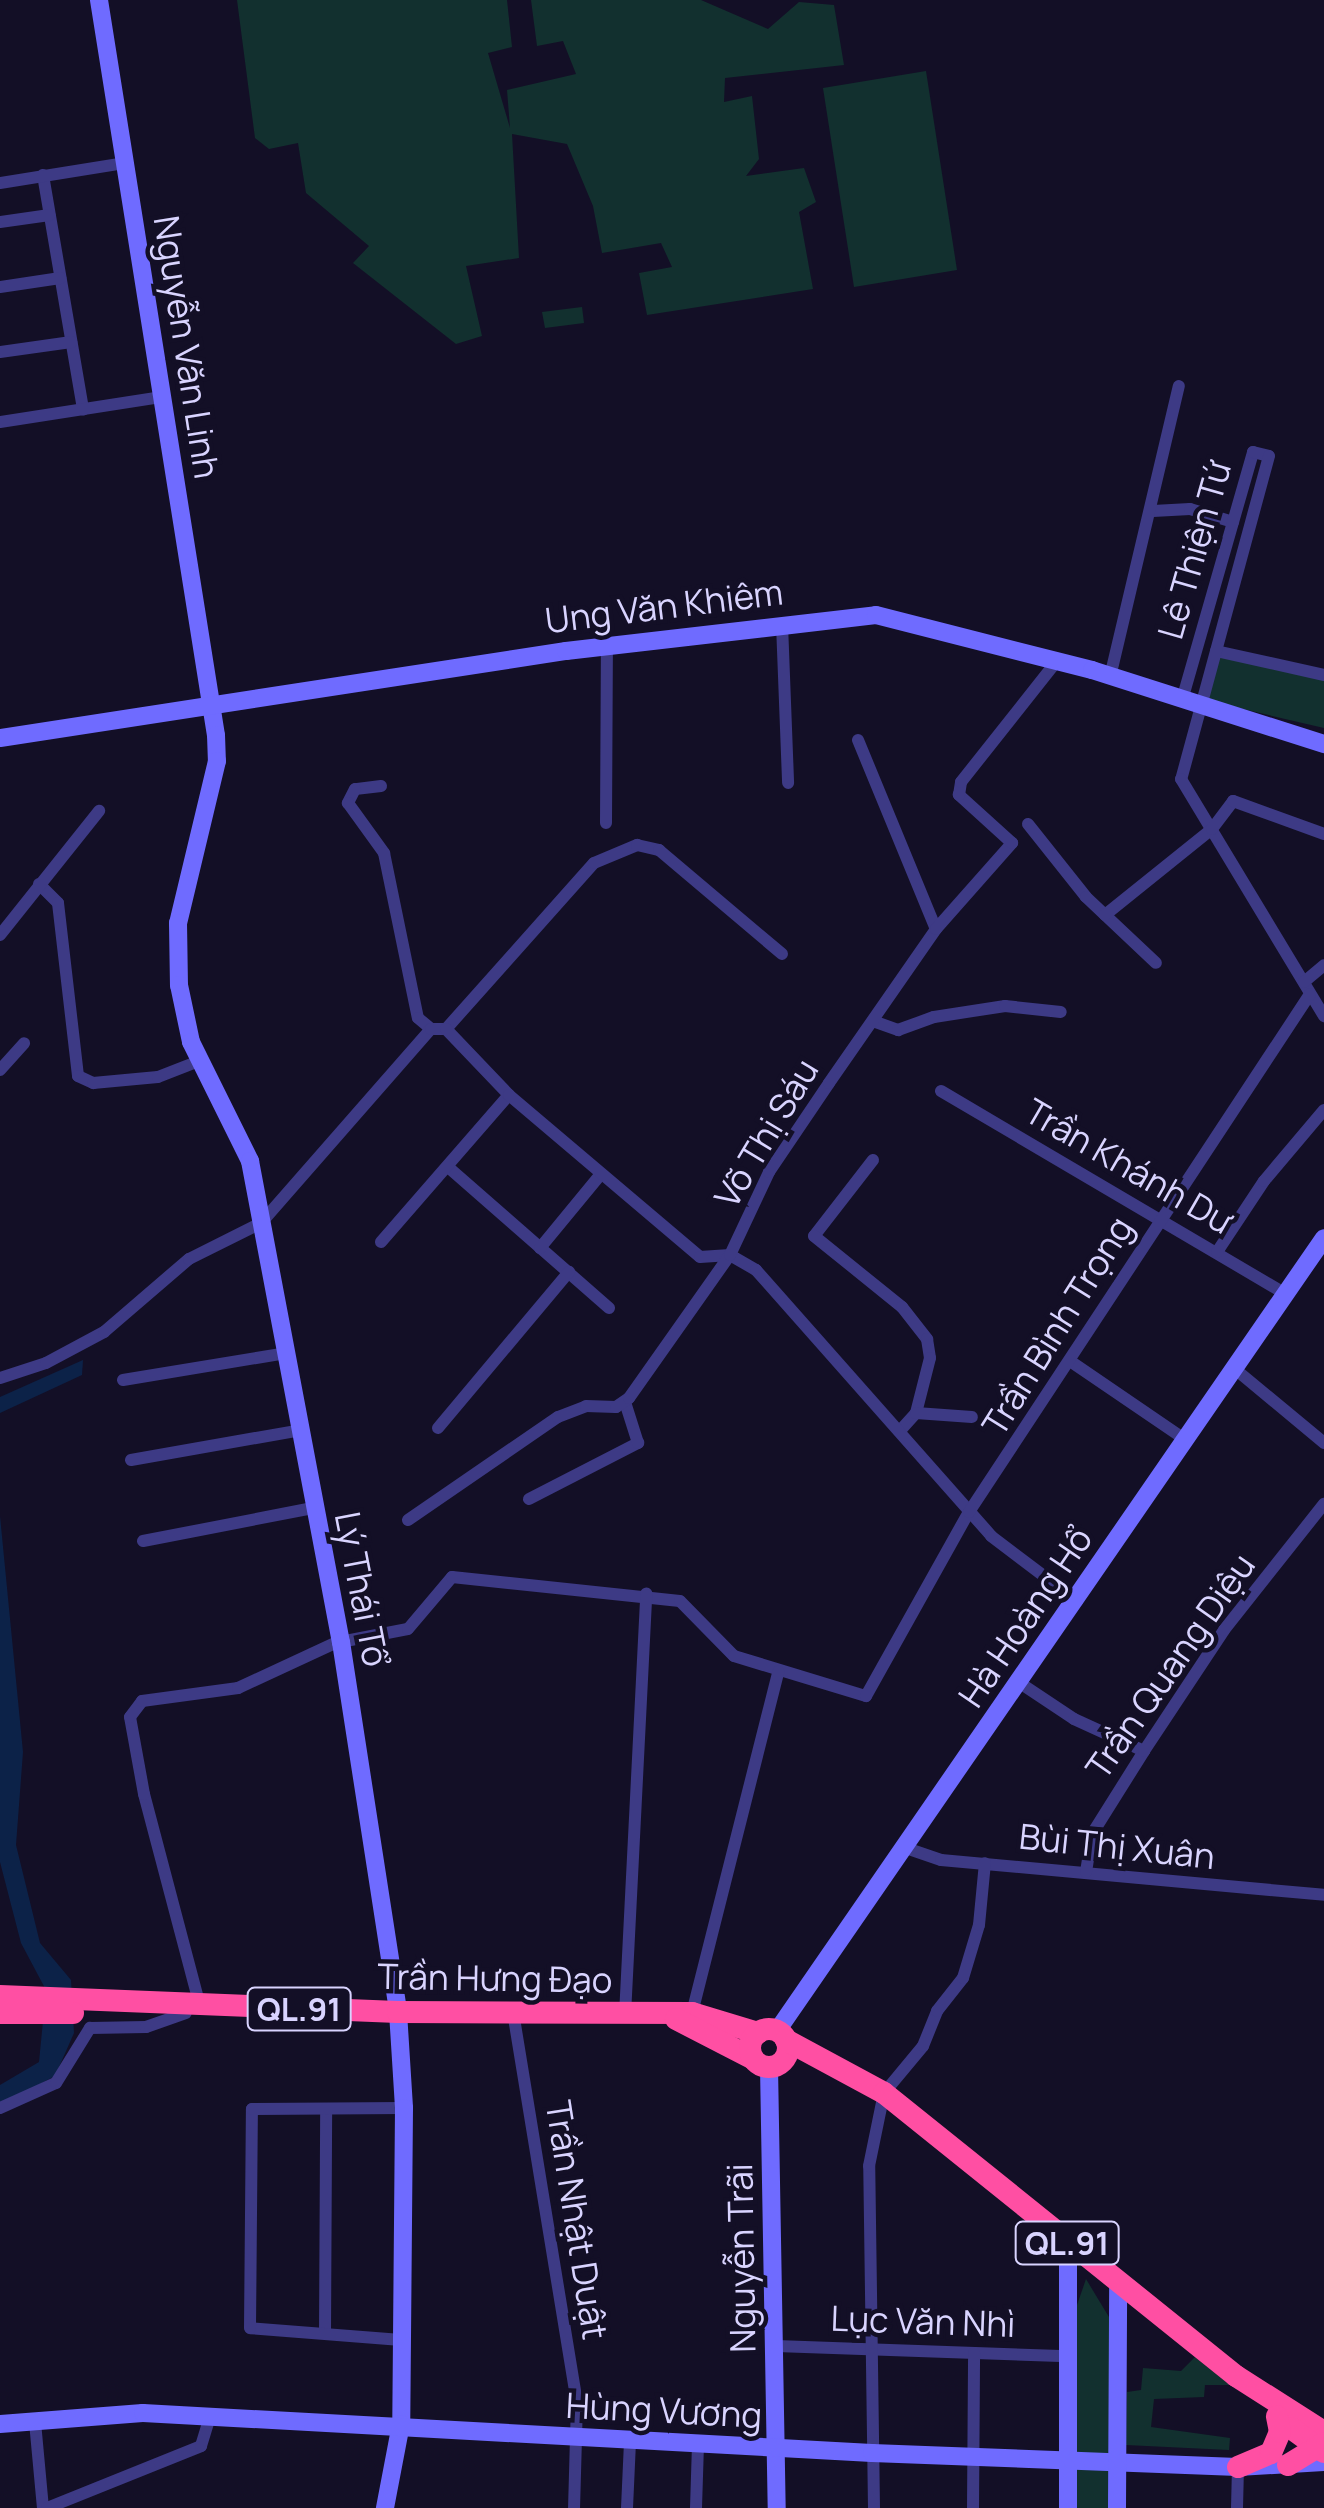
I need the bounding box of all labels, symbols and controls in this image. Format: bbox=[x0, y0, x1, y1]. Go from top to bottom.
street label: Nguyễn Văn Linh bbox=[146, 213, 228, 481]
street label: Lê Thiện Tứ bbox=[1149, 456, 1239, 644]
street label: Ung Văn Khiêm bbox=[543, 571, 785, 641]
street label: Võ Thị Sáu bbox=[705, 1051, 827, 1215]
street label: Trần Khánh Dư bbox=[1018, 1090, 1240, 1242]
street label: Trần Bình Trọng bbox=[973, 1209, 1141, 1443]
street label: Lý Thái Tổ bbox=[326, 1508, 398, 1670]
street label: Hà Hoàng Hổ bbox=[950, 1519, 1100, 1715]
street label: Trần Quang Diệu bbox=[1077, 1545, 1263, 1787]
street label: Bùi Thị Xuân bbox=[1017, 1815, 1217, 1877]
street label: Trần Hưng Đạo bbox=[377, 1955, 613, 2001]
road number: QL.91 bbox=[246, 1982, 352, 2036]
street label: Trần Nhật Duật bbox=[537, 2098, 617, 2342]
street label: Nguyễn Trãi bbox=[718, 2163, 764, 2353]
road number: QL.91 bbox=[1014, 2216, 1120, 2270]
street label: Lục Văn Nhì bbox=[830, 2297, 1016, 2345]
street label: Hùng Vương bbox=[565, 2384, 763, 2436]

